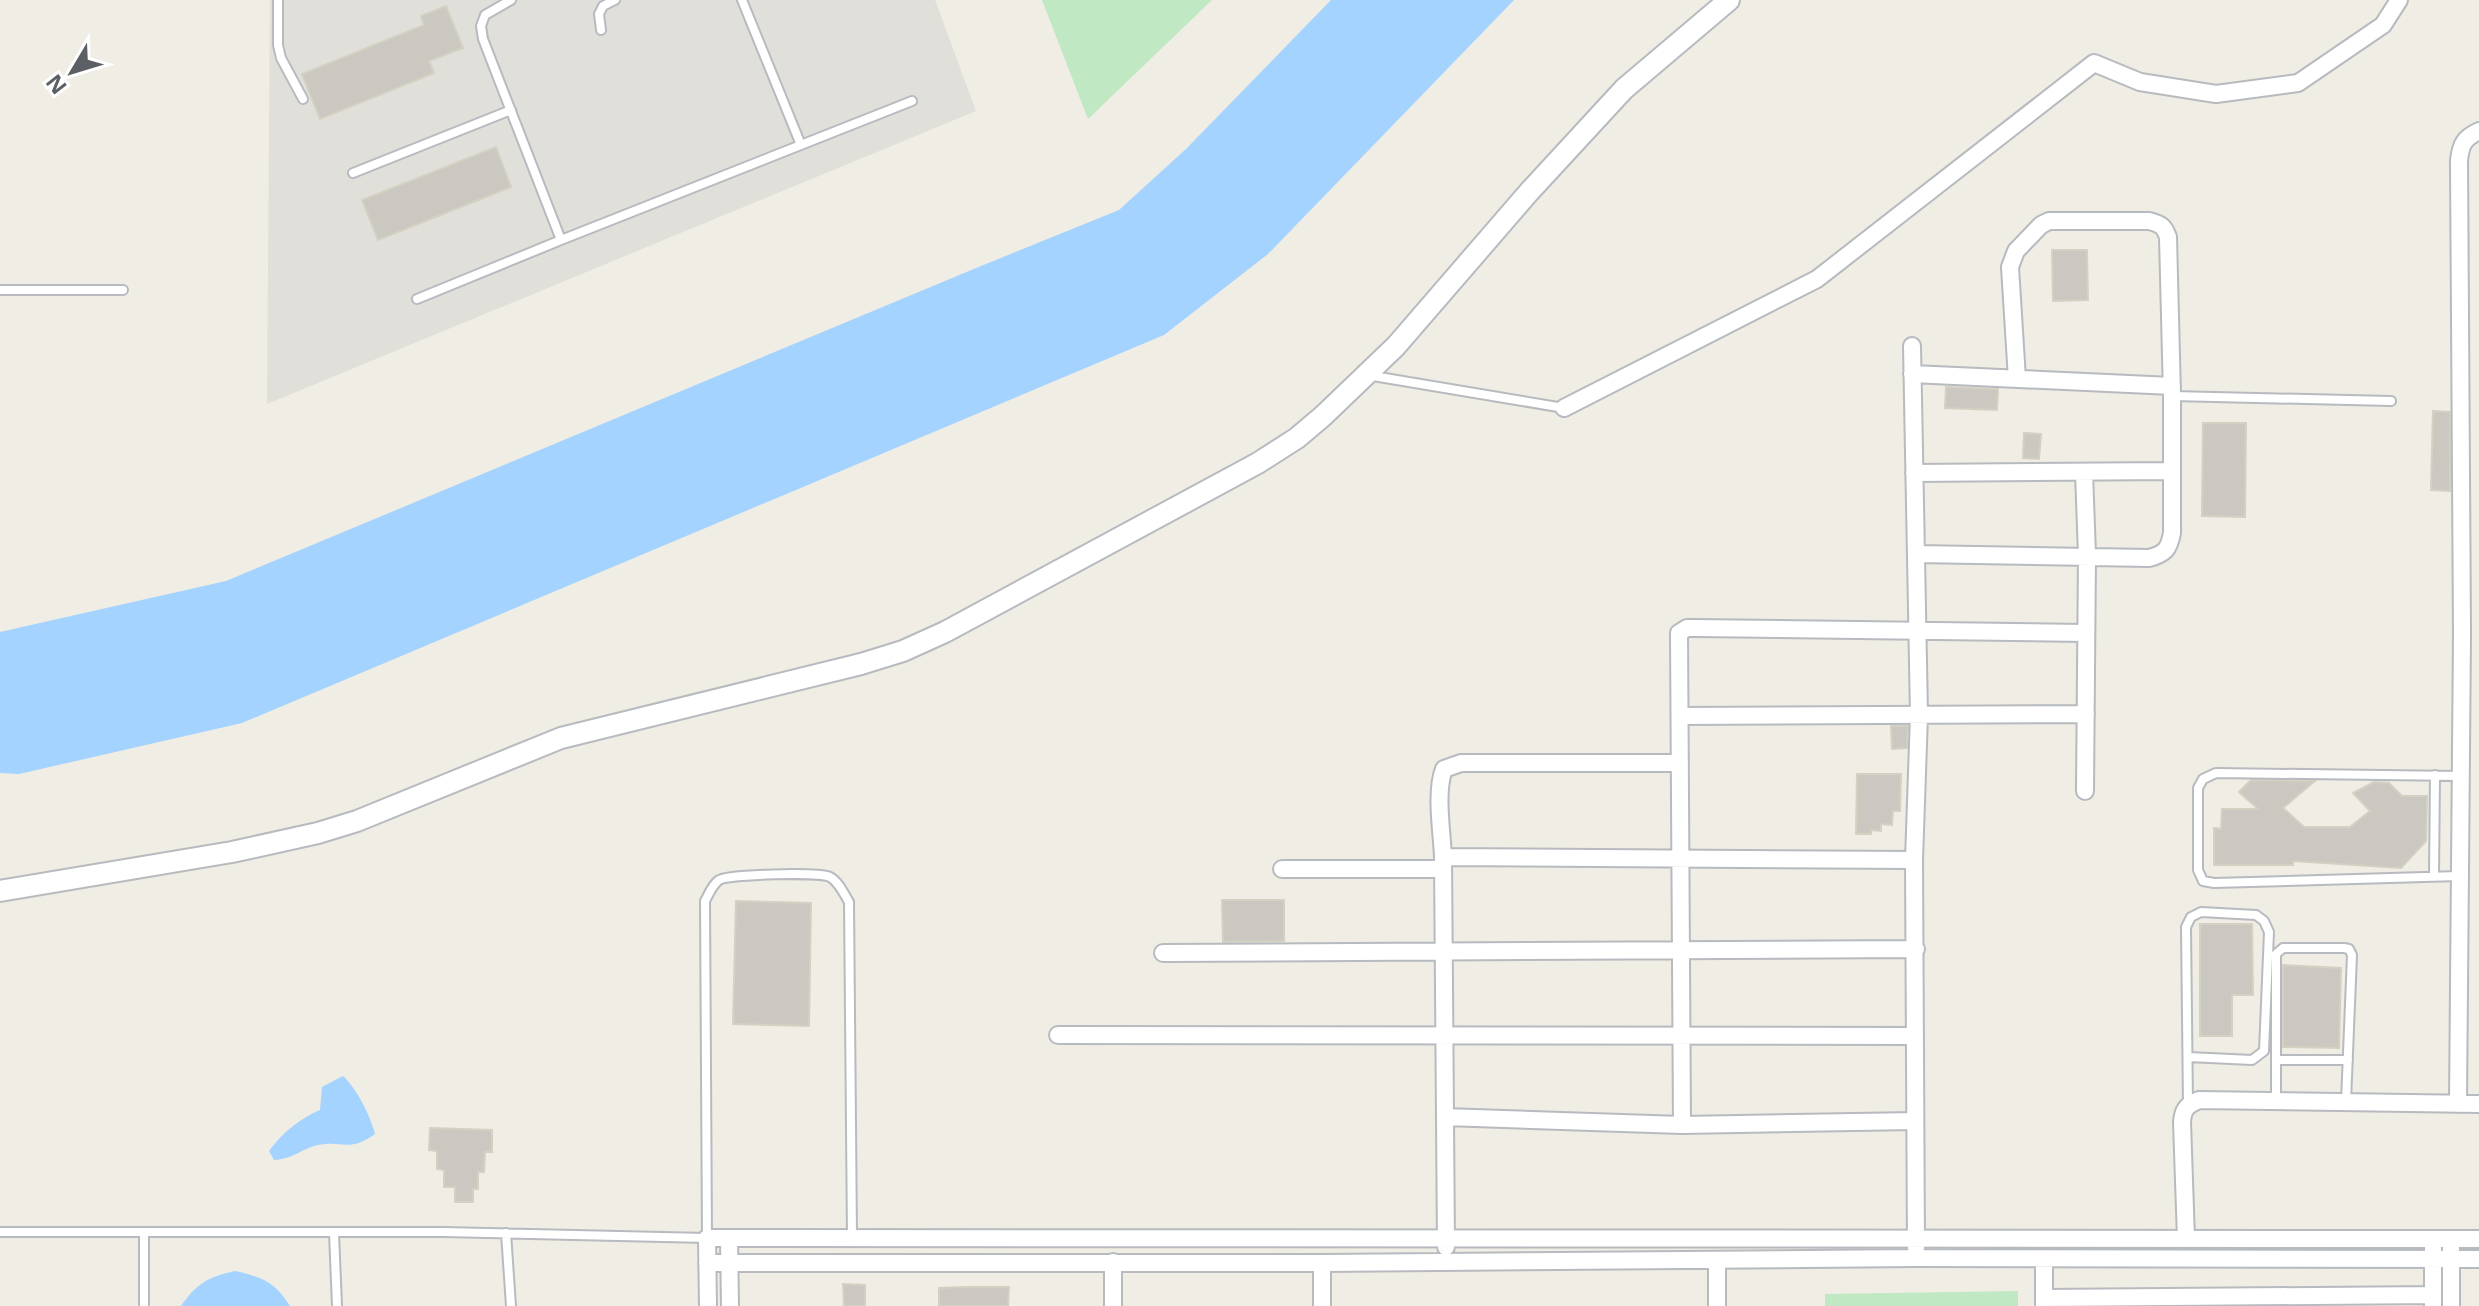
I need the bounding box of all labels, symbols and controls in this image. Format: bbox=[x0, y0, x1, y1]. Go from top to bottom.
north arrow bbox=[32, 32, 112, 112]
text: N bbox=[38, 69, 73, 101]

